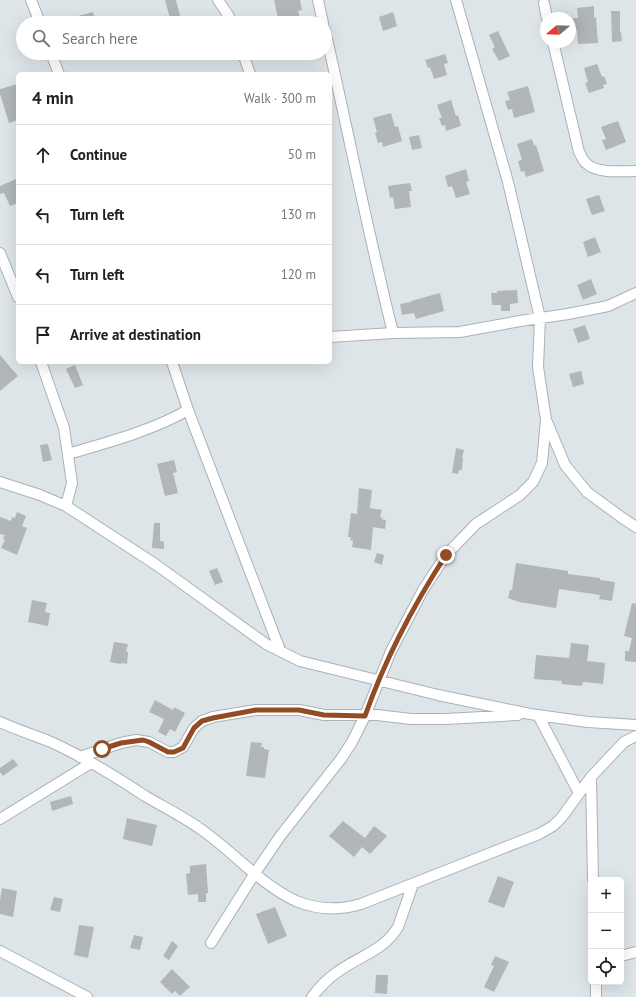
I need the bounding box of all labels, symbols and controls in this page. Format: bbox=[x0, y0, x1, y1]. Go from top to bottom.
north arrow bbox=[540, 12, 576, 48]
search box bbox=[16, 16, 332, 60]
icon: search bbox=[30, 27, 52, 49]
text: Search here bbox=[62, 29, 138, 48]
text: 4 min bbox=[32, 87, 73, 109]
text: Walk · 300 m bbox=[244, 90, 316, 107]
icon: ahead bbox=[32, 144, 54, 166]
text: Continue bbox=[70, 145, 127, 164]
text: 50 m bbox=[288, 146, 316, 163]
icon: left bbox=[32, 204, 54, 226]
text: Turn left bbox=[70, 205, 124, 224]
text: 130 m bbox=[281, 206, 316, 223]
icon: left bbox=[32, 264, 54, 286]
text: Turn left bbox=[70, 265, 124, 284]
text: 120 m bbox=[281, 266, 316, 283]
icon: arrive bbox=[32, 324, 54, 346]
text: Arrive at destination bbox=[70, 325, 201, 344]
route end bbox=[437, 546, 455, 564]
route start bbox=[93, 740, 111, 758]
map controls bbox=[588, 877, 624, 985]
button: + bbox=[588, 877, 624, 913]
button: − bbox=[588, 913, 624, 949]
button: locate bbox=[588, 949, 624, 985]

